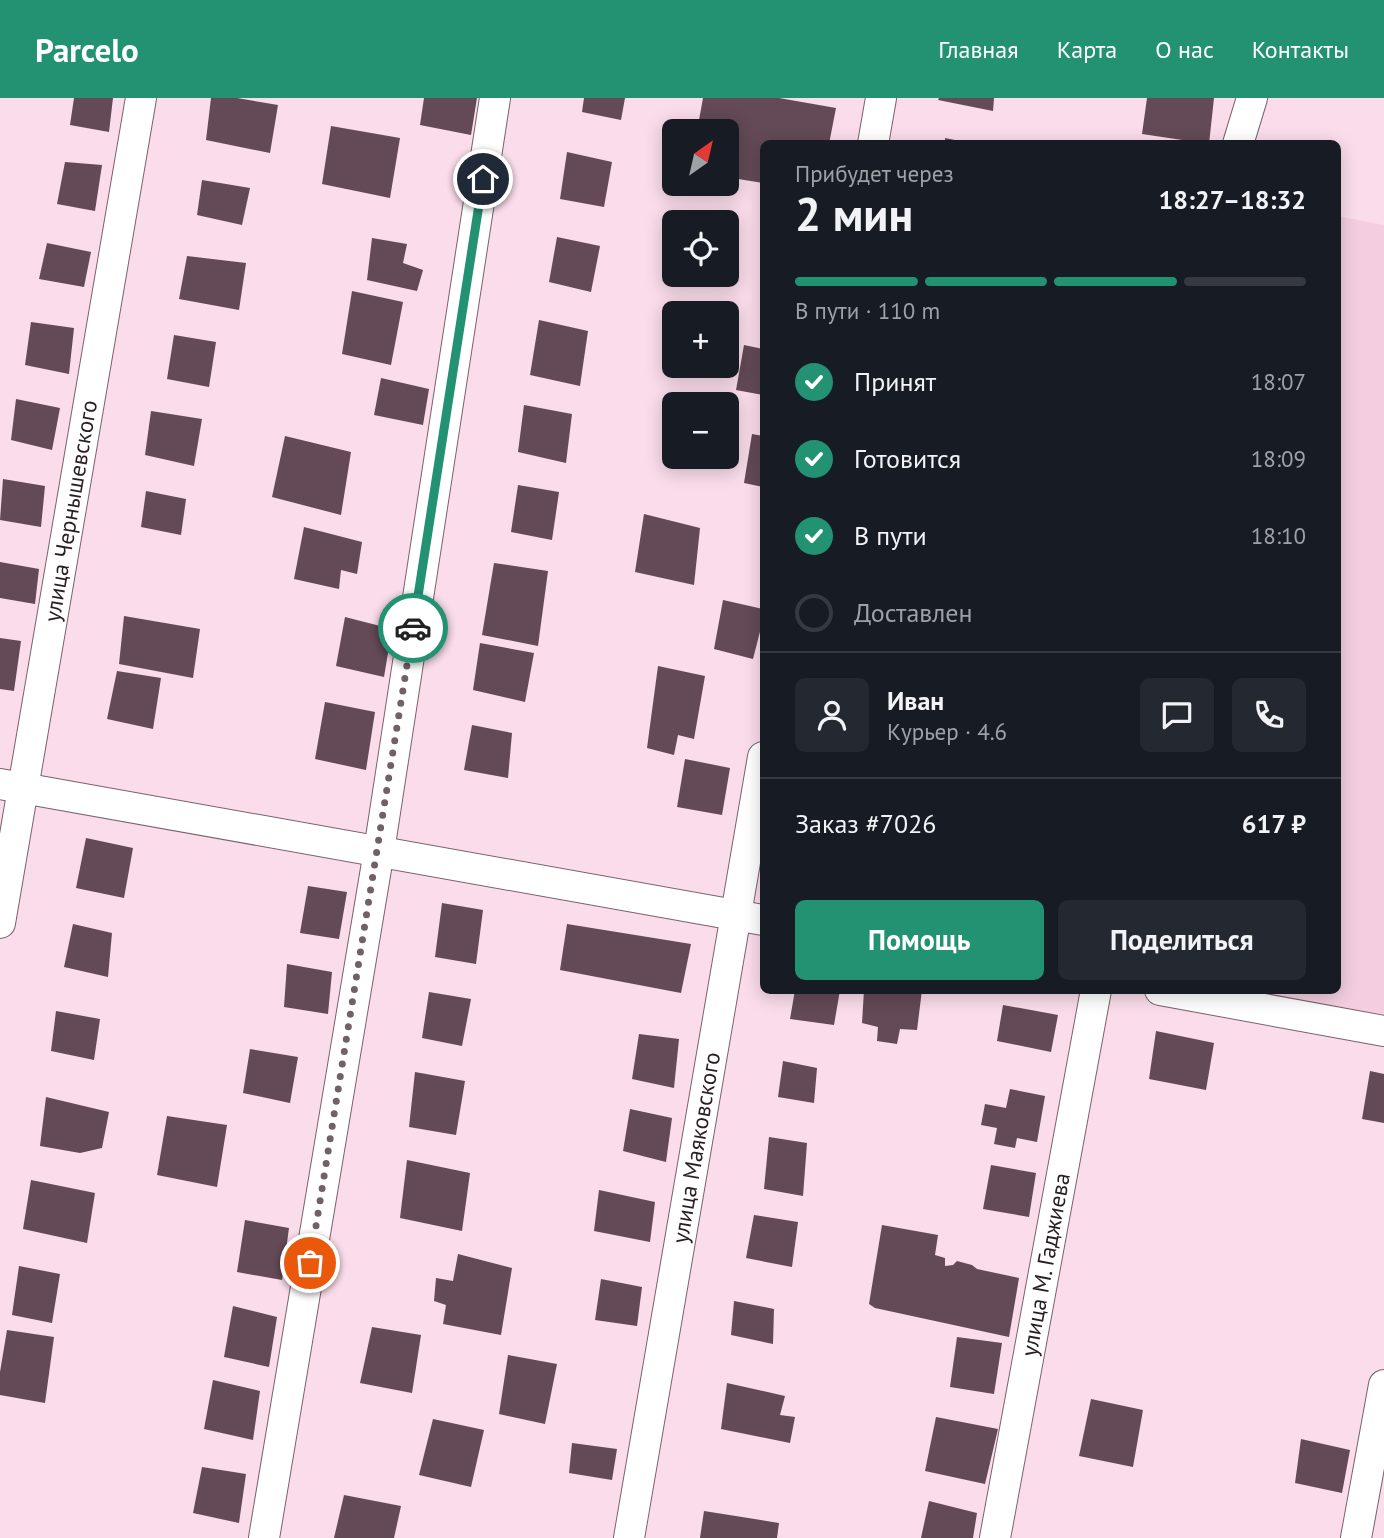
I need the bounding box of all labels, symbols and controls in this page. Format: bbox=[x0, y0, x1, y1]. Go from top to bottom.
text: Parcelo bbox=[35, 28, 139, 71]
text: Главная bbox=[938, 34, 1019, 65]
text: Карта bbox=[1057, 34, 1117, 65]
text: О нас bbox=[1155, 34, 1214, 65]
text: Контакты bbox=[1252, 34, 1349, 65]
north arrow bbox=[662, 119, 738, 196]
map controls bbox=[662, 119, 739, 469]
pin bbox=[453, 149, 513, 209]
text: Прибудет через bbox=[795, 159, 954, 188]
icon: home bbox=[464, 160, 502, 198]
text: 18:27–18:32 bbox=[1159, 183, 1306, 216]
text: 2 мин bbox=[795, 184, 913, 244]
button: locate bbox=[662, 210, 739, 287]
text: В пути · 110 m bbox=[795, 296, 940, 325]
button: + bbox=[662, 301, 739, 378]
icon: check bbox=[795, 363, 833, 401]
text: Принят bbox=[854, 365, 936, 398]
text: 18:07 bbox=[1251, 367, 1306, 396]
button: − bbox=[662, 392, 739, 469]
street label: улица Чернышевского bbox=[37, 398, 103, 624]
icon: check bbox=[795, 440, 833, 478]
text: Готовится bbox=[854, 442, 961, 475]
text: 18:09 bbox=[1251, 444, 1306, 473]
icon: check bbox=[795, 517, 833, 555]
text: В пути bbox=[854, 519, 927, 552]
text: 18:10 bbox=[1251, 521, 1306, 550]
courier bbox=[378, 593, 448, 663]
text: Доставлен bbox=[854, 596, 973, 629]
icon: car bbox=[394, 609, 432, 647]
button: person bbox=[795, 678, 869, 752]
button: chat bbox=[1140, 678, 1214, 752]
button: phone bbox=[1232, 678, 1306, 752]
text: Иван bbox=[887, 684, 944, 717]
text: Курьер · 4.6 bbox=[887, 717, 1007, 746]
text: Заказ #7026 bbox=[795, 807, 937, 840]
text: 617 ₽ bbox=[1242, 807, 1306, 840]
button: Помощь bbox=[795, 900, 1044, 980]
button: Поделиться bbox=[1058, 900, 1306, 980]
street label: улица Маяковского bbox=[665, 1050, 726, 1246]
street label: улица М. Гаджиева bbox=[1014, 1170, 1076, 1359]
pin bbox=[280, 1233, 340, 1293]
icon: bag bbox=[291, 1244, 329, 1282]

